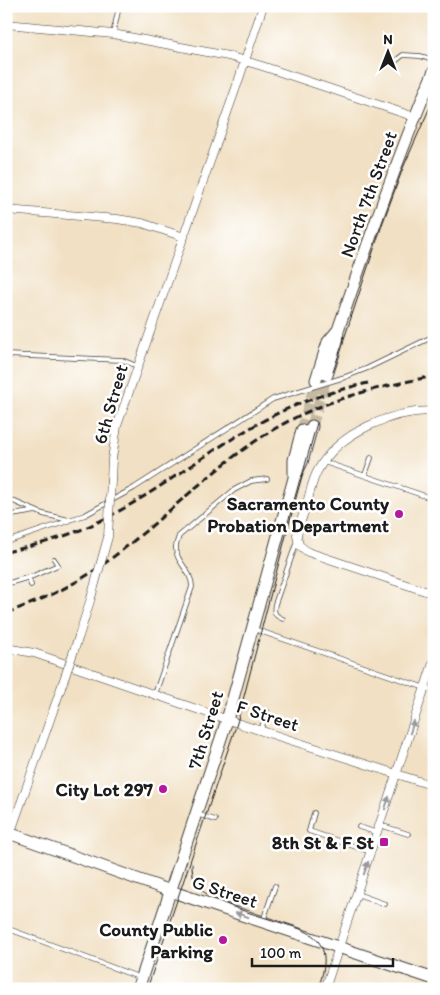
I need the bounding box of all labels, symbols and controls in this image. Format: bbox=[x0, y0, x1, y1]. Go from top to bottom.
north arrow bbox=[362, 28, 412, 78]
text: N bbox=[383, 31, 393, 48]
street label: North 7th Street bbox=[335, 128, 402, 260]
street label: 6th Street bbox=[88, 362, 133, 447]
place label: Sacramento County Probation Department bbox=[207, 492, 389, 537]
marker: Sacramento County Probation Department bbox=[393, 508, 405, 520]
street label: 7th Street bbox=[183, 688, 228, 772]
street label: F Street bbox=[234, 695, 302, 736]
one-way arrow bbox=[409, 719, 416, 734]
place label: City Lot 297 bbox=[56, 778, 154, 801]
marker: City Lot 297 bbox=[157, 783, 169, 795]
one-way arrow bbox=[384, 795, 392, 810]
place label: 8th St & F St bbox=[272, 831, 374, 854]
marker: 8th St & F St bbox=[378, 836, 390, 848]
one-way arrow bbox=[362, 860, 370, 875]
street label: G Street bbox=[189, 870, 261, 913]
one-way arrow bbox=[235, 911, 250, 918]
place label: County Public Parking bbox=[99, 918, 214, 963]
marker: County Public Parking bbox=[217, 934, 229, 946]
scale bar bbox=[252, 935, 394, 967]
text: 100 m bbox=[260, 944, 302, 962]

